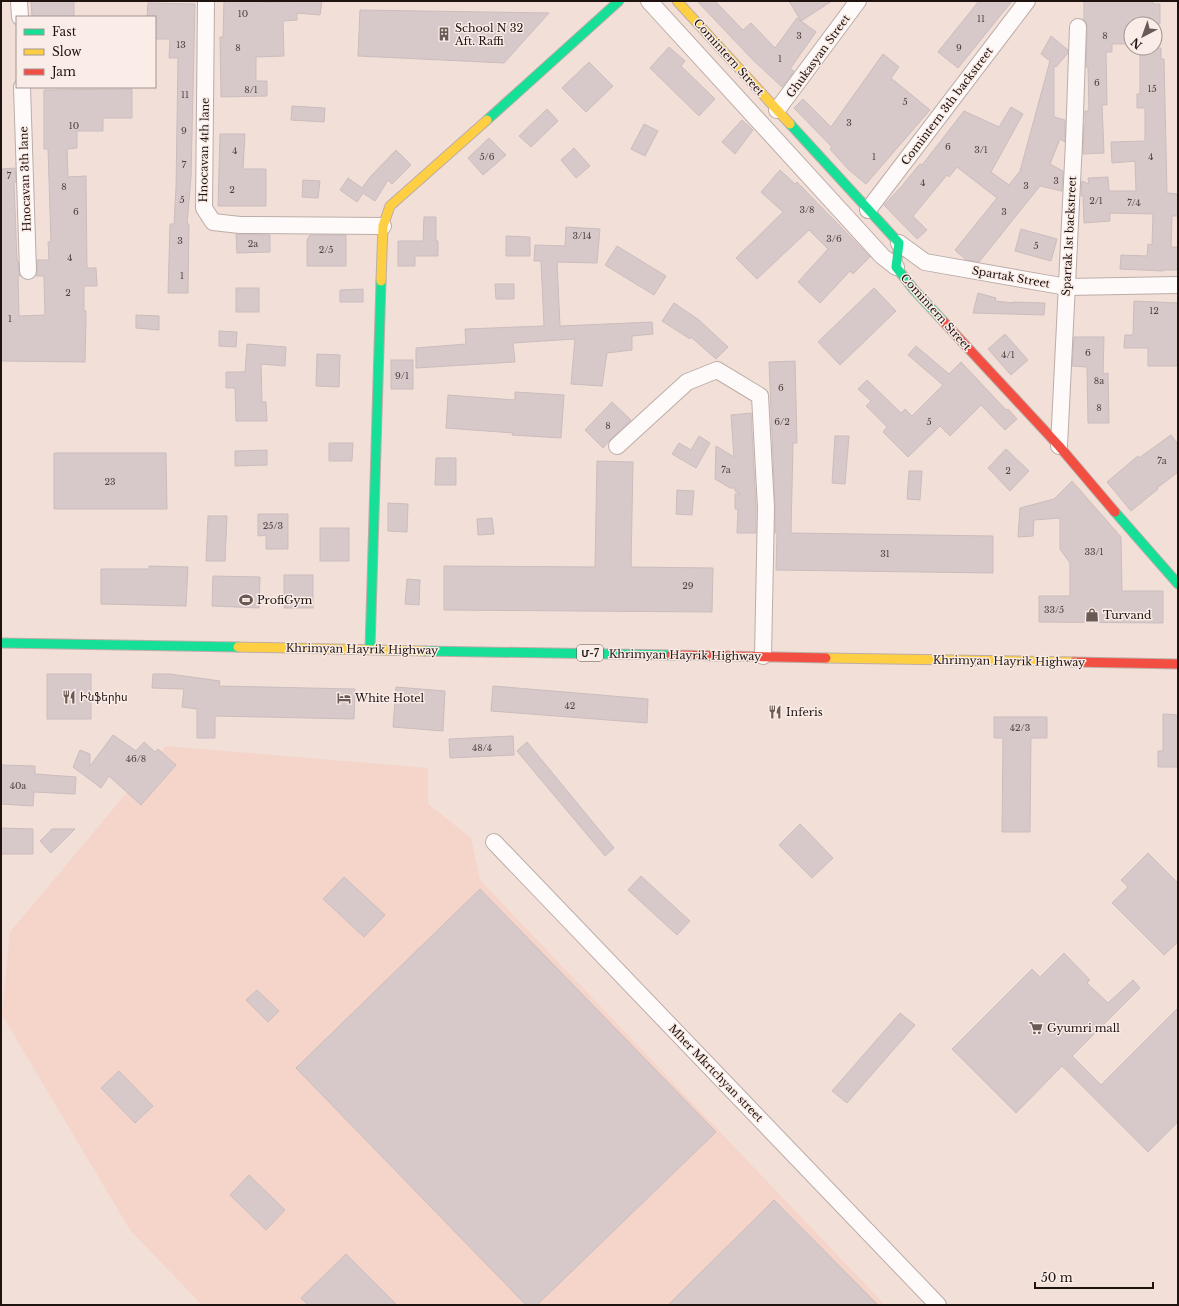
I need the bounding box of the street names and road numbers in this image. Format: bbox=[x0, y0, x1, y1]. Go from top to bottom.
street label: Ghukasyan Street bbox=[783, 11, 853, 100]
street label: Comintern Street bbox=[691, 16, 768, 99]
street label: Comintern 3th backstreet bbox=[898, 44, 997, 168]
street label: Hnocavan 4th lane bbox=[196, 97, 212, 203]
street label: Hnocavan 3th lane bbox=[16, 126, 34, 232]
street label: Spartak 1st backstreet bbox=[1059, 175, 1079, 296]
street label: Spartak Street bbox=[971, 263, 1052, 291]
street label: Comintern Street bbox=[898, 271, 975, 354]
street label: Khrimyan Hayrik Highway bbox=[286, 641, 438, 657]
road number: Մ-7 bbox=[577, 645, 603, 661]
street label: Khrimyan Hayrik Highway bbox=[609, 647, 761, 663]
street label: Khrimyan Hayrik Highway bbox=[933, 653, 1085, 669]
street label: Mher Mkrtchyan street bbox=[666, 1021, 767, 1125]

